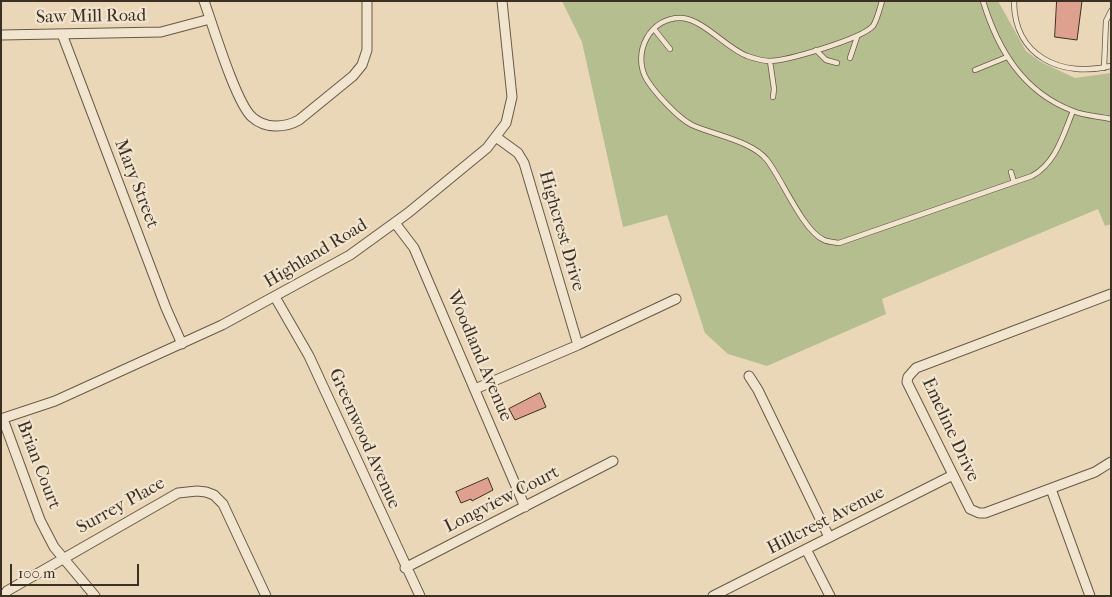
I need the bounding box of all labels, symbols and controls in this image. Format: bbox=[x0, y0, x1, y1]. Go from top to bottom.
street label: Saw Mill Road bbox=[36, 5, 146, 29]
street label: Mary Street bbox=[109, 137, 163, 231]
street label: Highcrest Drive bbox=[533, 168, 589, 294]
street label: Highland Road bbox=[260, 215, 372, 293]
street label: Woodland Avenue bbox=[442, 287, 516, 425]
street label: Greenwood Avenue bbox=[323, 366, 405, 512]
street label: Emeline Drive bbox=[917, 375, 983, 485]
street label: Brian Court bbox=[11, 418, 65, 512]
street label: Longview Court bbox=[441, 462, 563, 538]
street label: Surrey Place bbox=[73, 473, 169, 539]
street label: Hillcrest Avenue bbox=[764, 482, 888, 560]
scale bar bbox=[12, 554, 141, 586]
text: 100 m bbox=[18, 564, 56, 582]

